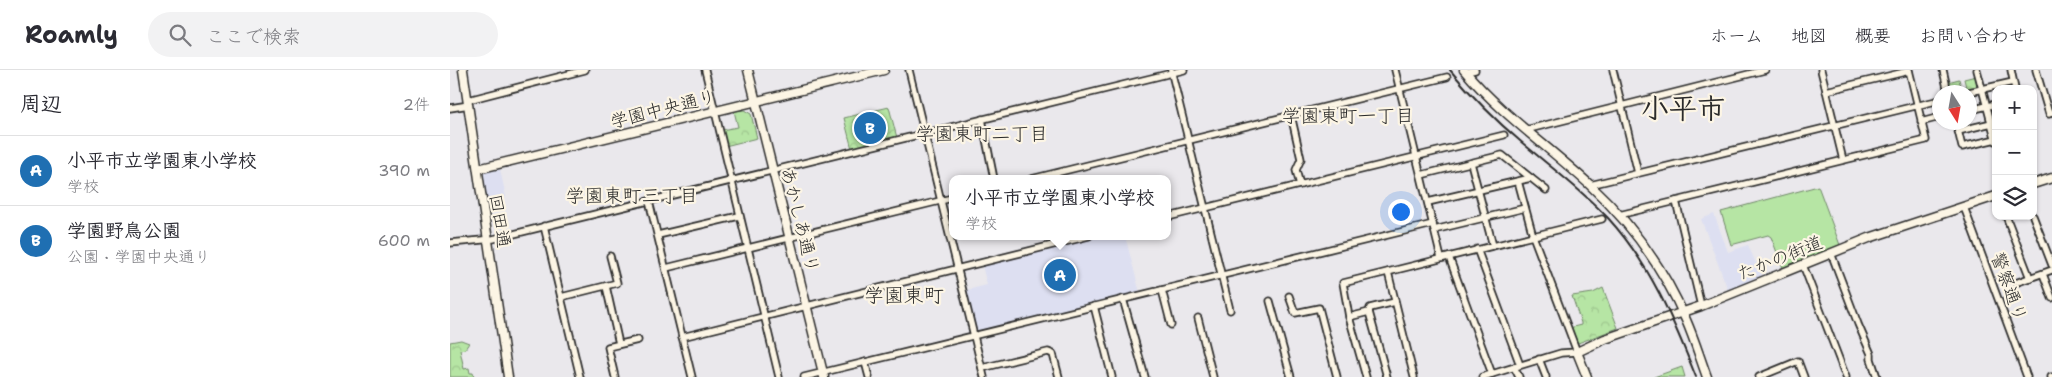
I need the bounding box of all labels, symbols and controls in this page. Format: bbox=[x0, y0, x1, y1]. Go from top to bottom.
search box bbox=[148, 12, 498, 57]
text: Roamly bbox=[25, 19, 118, 51]
icon: search bbox=[166, 21, 194, 49]
text: ここで検索 bbox=[206, 24, 301, 49]
text: ホーム bbox=[1710, 24, 1763, 48]
text: 地図 bbox=[1791, 24, 1827, 48]
text: 概要 bbox=[1855, 24, 1891, 48]
text: お問い合わせ bbox=[1919, 24, 2027, 48]
street label: 学園中央通り bbox=[608, 84, 718, 134]
north arrow bbox=[1932, 85, 1977, 130]
map controls bbox=[1992, 85, 2037, 220]
button: + bbox=[1992, 85, 2037, 130]
district label: 小平市 bbox=[1641, 89, 1725, 127]
text: 周辺 bbox=[20, 90, 62, 118]
text: 2件 bbox=[403, 94, 430, 115]
district label: 学園東町一丁目 bbox=[1281, 103, 1415, 128]
pin: B bbox=[854, 109, 886, 147]
district label: 学園東町二丁目 bbox=[915, 121, 1049, 146]
button: − bbox=[1992, 130, 2037, 175]
text: 小平市立学園東小学校 bbox=[67, 148, 257, 173]
text: A bbox=[30, 160, 42, 181]
text: 390 m bbox=[378, 160, 430, 181]
street label: あかしあ通り bbox=[775, 165, 825, 275]
popup bbox=[949, 175, 1171, 240]
button: layers bbox=[1992, 175, 2037, 220]
text: 学校 bbox=[67, 176, 99, 197]
district label: 学園東町三丁目 bbox=[565, 183, 699, 208]
text: 小平市立学園東小学校 bbox=[965, 185, 1155, 210]
street label: 回田通 bbox=[484, 192, 516, 250]
your location bbox=[1388, 199, 1414, 225]
text: 学校 bbox=[965, 213, 997, 234]
text: 学園野鳥公園 bbox=[67, 218, 181, 243]
text: B bbox=[31, 230, 41, 251]
text: 600 m bbox=[378, 230, 430, 251]
street label: たかの街道 bbox=[1734, 230, 1826, 286]
text: 公園 · 学園中央通り bbox=[67, 246, 210, 267]
street label: 警察通り bbox=[1985, 249, 2033, 325]
pin: A bbox=[1044, 256, 1076, 294]
district label: 学園東町 bbox=[864, 282, 944, 308]

